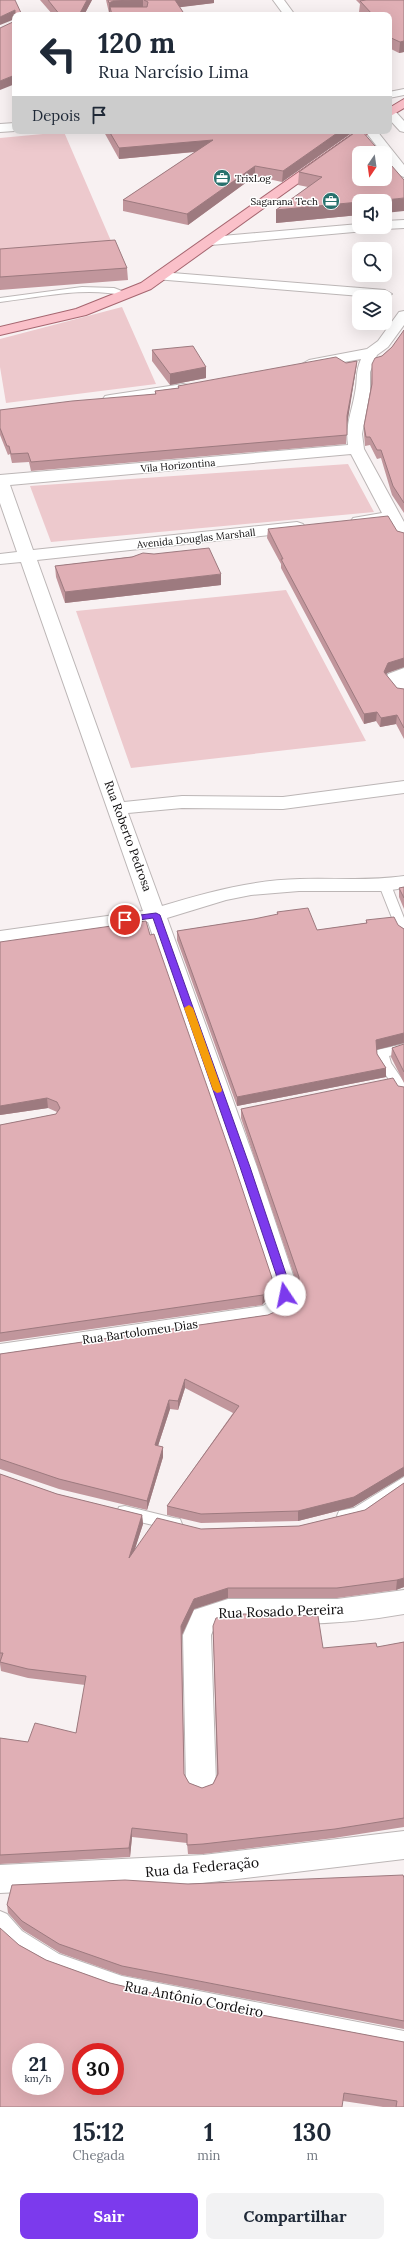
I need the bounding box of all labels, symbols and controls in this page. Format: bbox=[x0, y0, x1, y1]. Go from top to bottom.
text: 120 m bbox=[98, 25, 175, 61]
icon: left bbox=[32, 28, 84, 80]
text: Rua Narcísio Lima bbox=[98, 60, 249, 83]
icon: arrive bbox=[88, 104, 110, 126]
text: Depois bbox=[32, 106, 80, 125]
north arrow bbox=[352, 146, 392, 186]
map controls bbox=[352, 146, 392, 330]
office icon: TrixLog bbox=[212, 168, 232, 188]
place label: TrixLog bbox=[235, 172, 271, 185]
office icon: Sagarana Tech bbox=[321, 191, 341, 211]
button: sound bbox=[352, 194, 392, 234]
place label: Sagarana Tech bbox=[251, 195, 318, 208]
button: search bbox=[352, 242, 392, 282]
button: layers bbox=[352, 290, 392, 330]
street label: Vila Horizontina bbox=[139, 456, 216, 475]
street label: Avenida Douglas Marshall bbox=[135, 526, 256, 551]
street label: Rua Roberto Pedrosa bbox=[101, 778, 155, 893]
pin bbox=[108, 903, 142, 937]
icon: arrive bbox=[114, 909, 136, 931]
position arrow bbox=[264, 1274, 306, 1316]
street label: Rua Bartolomeu Dias bbox=[81, 1316, 199, 1347]
street label: Rua Rosado Pereira bbox=[218, 1600, 344, 1622]
street label: Rua da Federação bbox=[144, 1853, 260, 1881]
street label: Rua Antônio Cordeiro bbox=[123, 1977, 265, 2021]
speed limit sign: 30 bbox=[72, 2043, 124, 2095]
text: 21 bbox=[29, 2051, 47, 2076]
text: km/h bbox=[24, 2072, 52, 2085]
text: 15:12 bbox=[73, 2117, 124, 2148]
text: 1 bbox=[204, 2117, 214, 2148]
text: 130 bbox=[293, 2117, 331, 2148]
text: Chegada bbox=[73, 2147, 125, 2164]
text: min bbox=[197, 2147, 221, 2164]
text: m bbox=[306, 2147, 318, 2164]
button: Sair bbox=[20, 2193, 198, 2239]
button: Compartilhar bbox=[206, 2193, 384, 2239]

